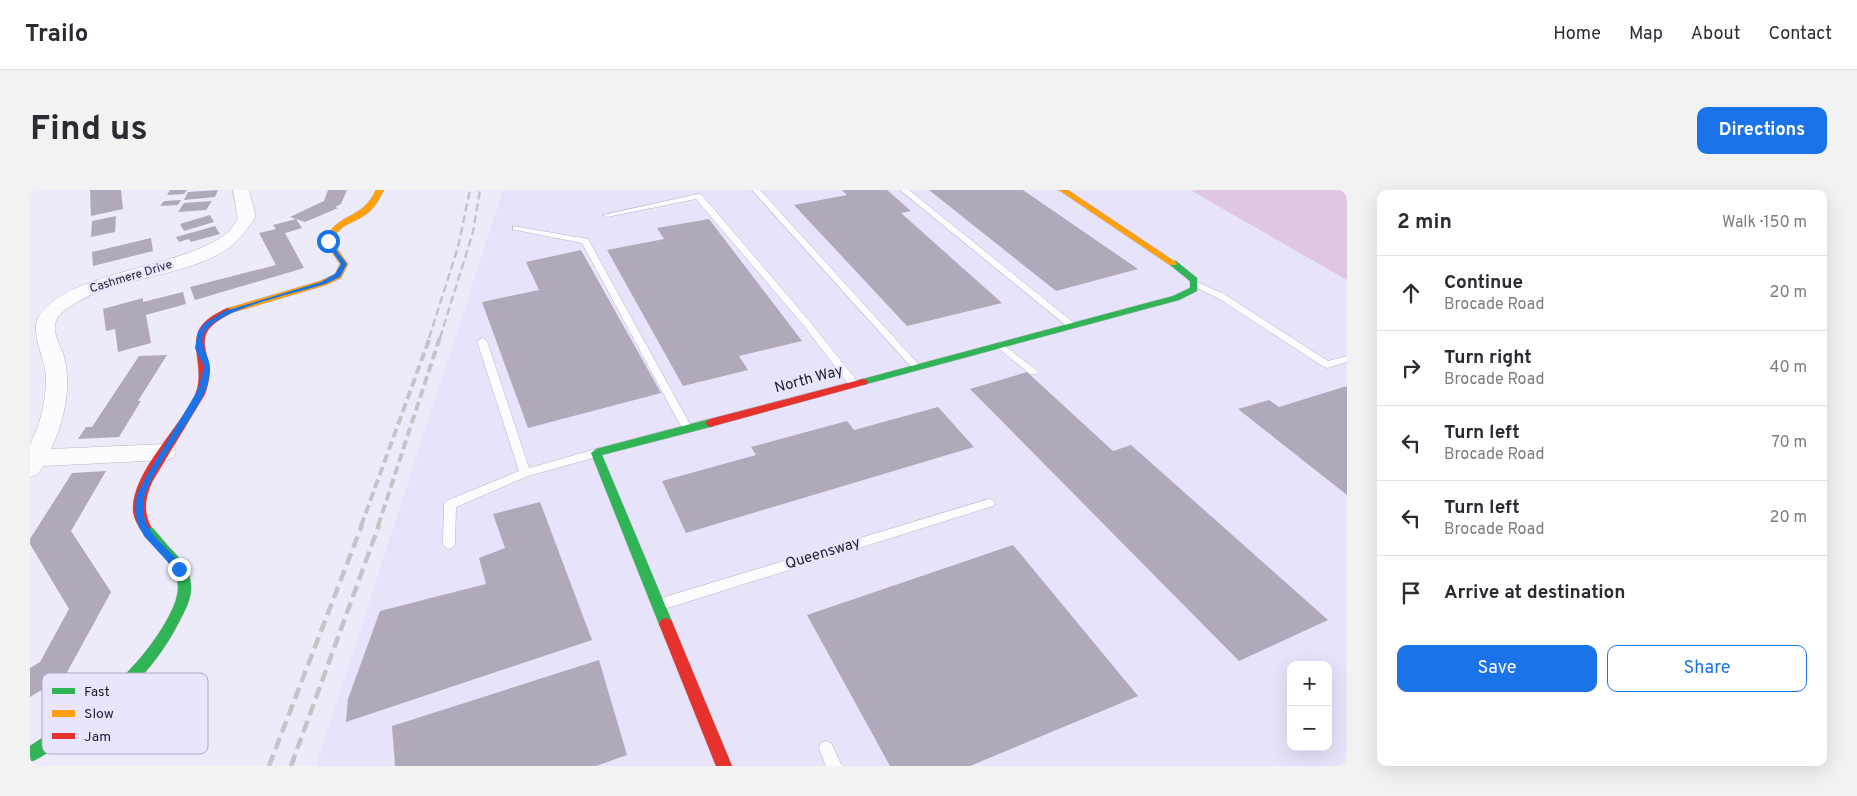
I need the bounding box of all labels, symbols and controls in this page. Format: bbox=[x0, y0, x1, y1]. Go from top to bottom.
text: Trailo bbox=[25, 20, 88, 50]
text: Home bbox=[1553, 23, 1601, 46]
text: Map bbox=[1629, 23, 1663, 46]
text: About bbox=[1691, 23, 1740, 46]
text: Contact bbox=[1768, 23, 1832, 46]
button: Directions bbox=[1697, 107, 1827, 154]
text: Find us bbox=[30, 108, 148, 152]
text: 2 min bbox=[1397, 209, 1452, 236]
text: Walk · 150 m bbox=[1722, 213, 1807, 233]
route start bbox=[317, 230, 340, 253]
street label: Cashmere Drive bbox=[88, 257, 174, 297]
text: Continue bbox=[1444, 271, 1523, 295]
icon: ahead bbox=[1397, 279, 1425, 307]
text: 20 m bbox=[1770, 283, 1807, 303]
text: Brocade Road bbox=[1444, 295, 1544, 315]
text: Turn right bbox=[1444, 346, 1532, 370]
icon: right bbox=[1397, 354, 1425, 382]
text: 40 m bbox=[1769, 358, 1807, 378]
street label: North Way bbox=[773, 362, 845, 398]
text: Brocade Road bbox=[1444, 370, 1544, 390]
text: Turn left bbox=[1444, 421, 1520, 445]
icon: left bbox=[1397, 429, 1425, 457]
text: 70 m bbox=[1772, 433, 1807, 453]
text: Brocade Road bbox=[1444, 445, 1544, 465]
text: Turn left bbox=[1444, 496, 1520, 520]
icon: left bbox=[1397, 504, 1425, 532]
text: 20 m bbox=[1770, 508, 1807, 528]
text: Brocade Road bbox=[1444, 520, 1544, 540]
street label: Queensway bbox=[783, 534, 863, 574]
route end bbox=[168, 558, 191, 581]
icon: arrive bbox=[1397, 579, 1425, 607]
text: Arrive at destination bbox=[1444, 581, 1625, 605]
button: Save bbox=[1397, 645, 1597, 692]
button: Share bbox=[1607, 645, 1807, 692]
map controls bbox=[1287, 661, 1332, 751]
button: + bbox=[1287, 661, 1332, 706]
legend bbox=[42, 673, 208, 754]
text: Fast bbox=[84, 684, 110, 701]
text: Slow bbox=[84, 706, 114, 723]
button: − bbox=[1287, 706, 1332, 751]
text: Jam bbox=[84, 729, 111, 746]

